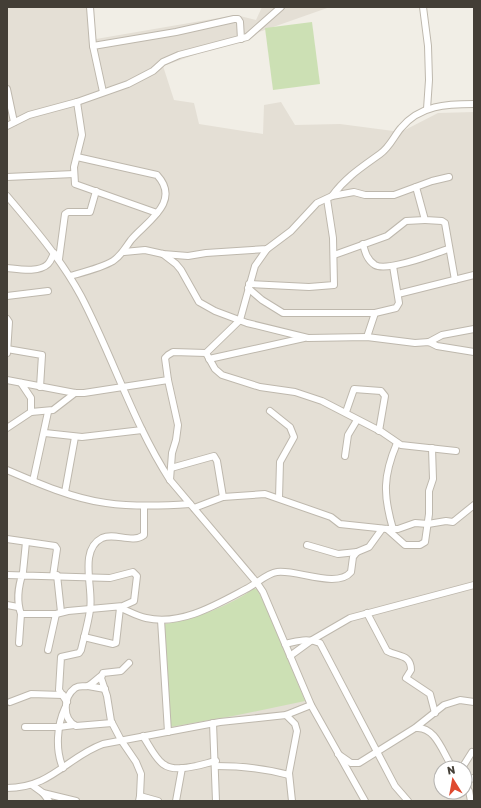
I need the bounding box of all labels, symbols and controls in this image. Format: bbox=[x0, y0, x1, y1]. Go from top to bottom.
north arrow bbox=[433, 760, 473, 800]
text: N bbox=[446, 764, 456, 778]

